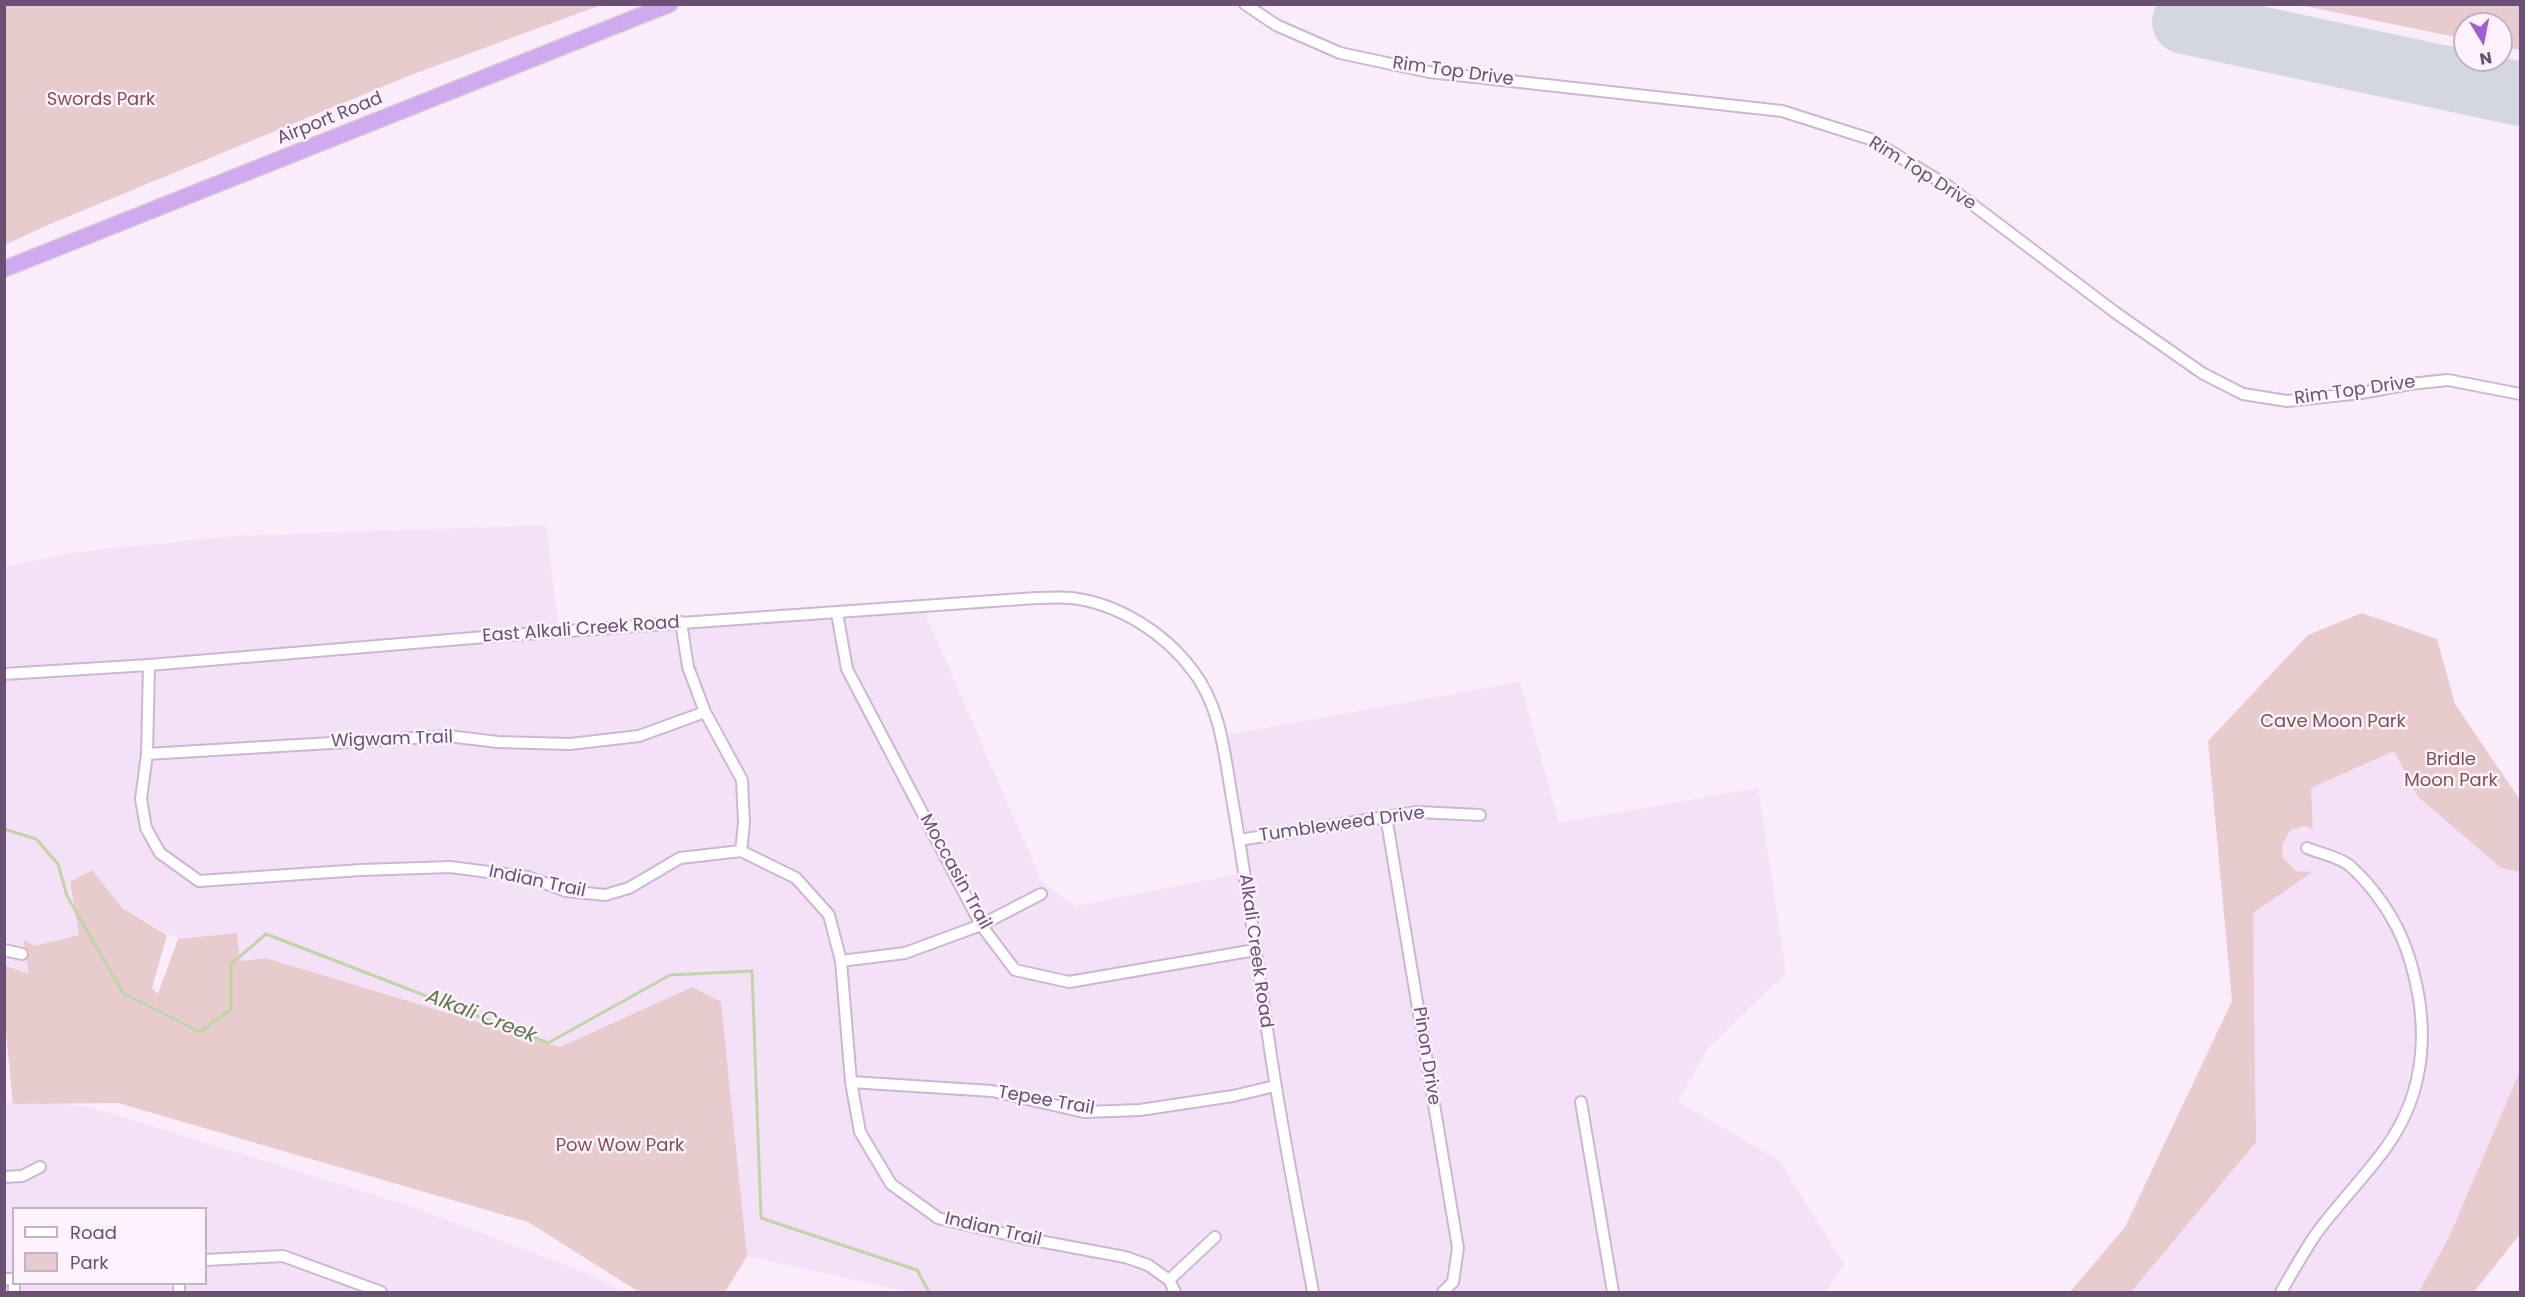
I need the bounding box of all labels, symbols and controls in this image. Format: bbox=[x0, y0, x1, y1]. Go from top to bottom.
north arrow bbox=[2453, 12, 2513, 72]
text: N bbox=[2478, 46, 2494, 71]
street label: Rim Top Drive bbox=[1391, 53, 1515, 91]
street label: Airport Road bbox=[274, 88, 386, 150]
park label: Swords Park bbox=[47, 89, 155, 111]
street label: Rim Top Drive bbox=[1865, 132, 1979, 216]
street label: Rim Top Drive bbox=[2293, 372, 2417, 410]
street label: East Alkali Creek Road bbox=[482, 612, 680, 648]
park label: Cave Moon Park bbox=[2260, 711, 2406, 733]
street label: Wigwam Trail bbox=[331, 727, 453, 753]
park label: Bridle Moon Park bbox=[2404, 749, 2498, 792]
street label: Tumbleweed Drive bbox=[1258, 803, 1426, 847]
street label: Moccasin Trail bbox=[914, 810, 996, 934]
street label: Indian Trail bbox=[487, 861, 587, 903]
street label: Alkali Creek Road bbox=[1233, 873, 1277, 1029]
water label: Alkali Creek bbox=[423, 985, 539, 1049]
street label: Pinon Drive bbox=[1408, 1005, 1444, 1107]
street label: Tepee Trail bbox=[996, 1082, 1096, 1120]
park label: Pow Wow Park bbox=[556, 1135, 684, 1157]
legend bbox=[12, 1207, 207, 1285]
street label: Indian Trail bbox=[943, 1208, 1043, 1252]
text: Road bbox=[70, 1220, 117, 1245]
text: Park bbox=[70, 1250, 109, 1275]

